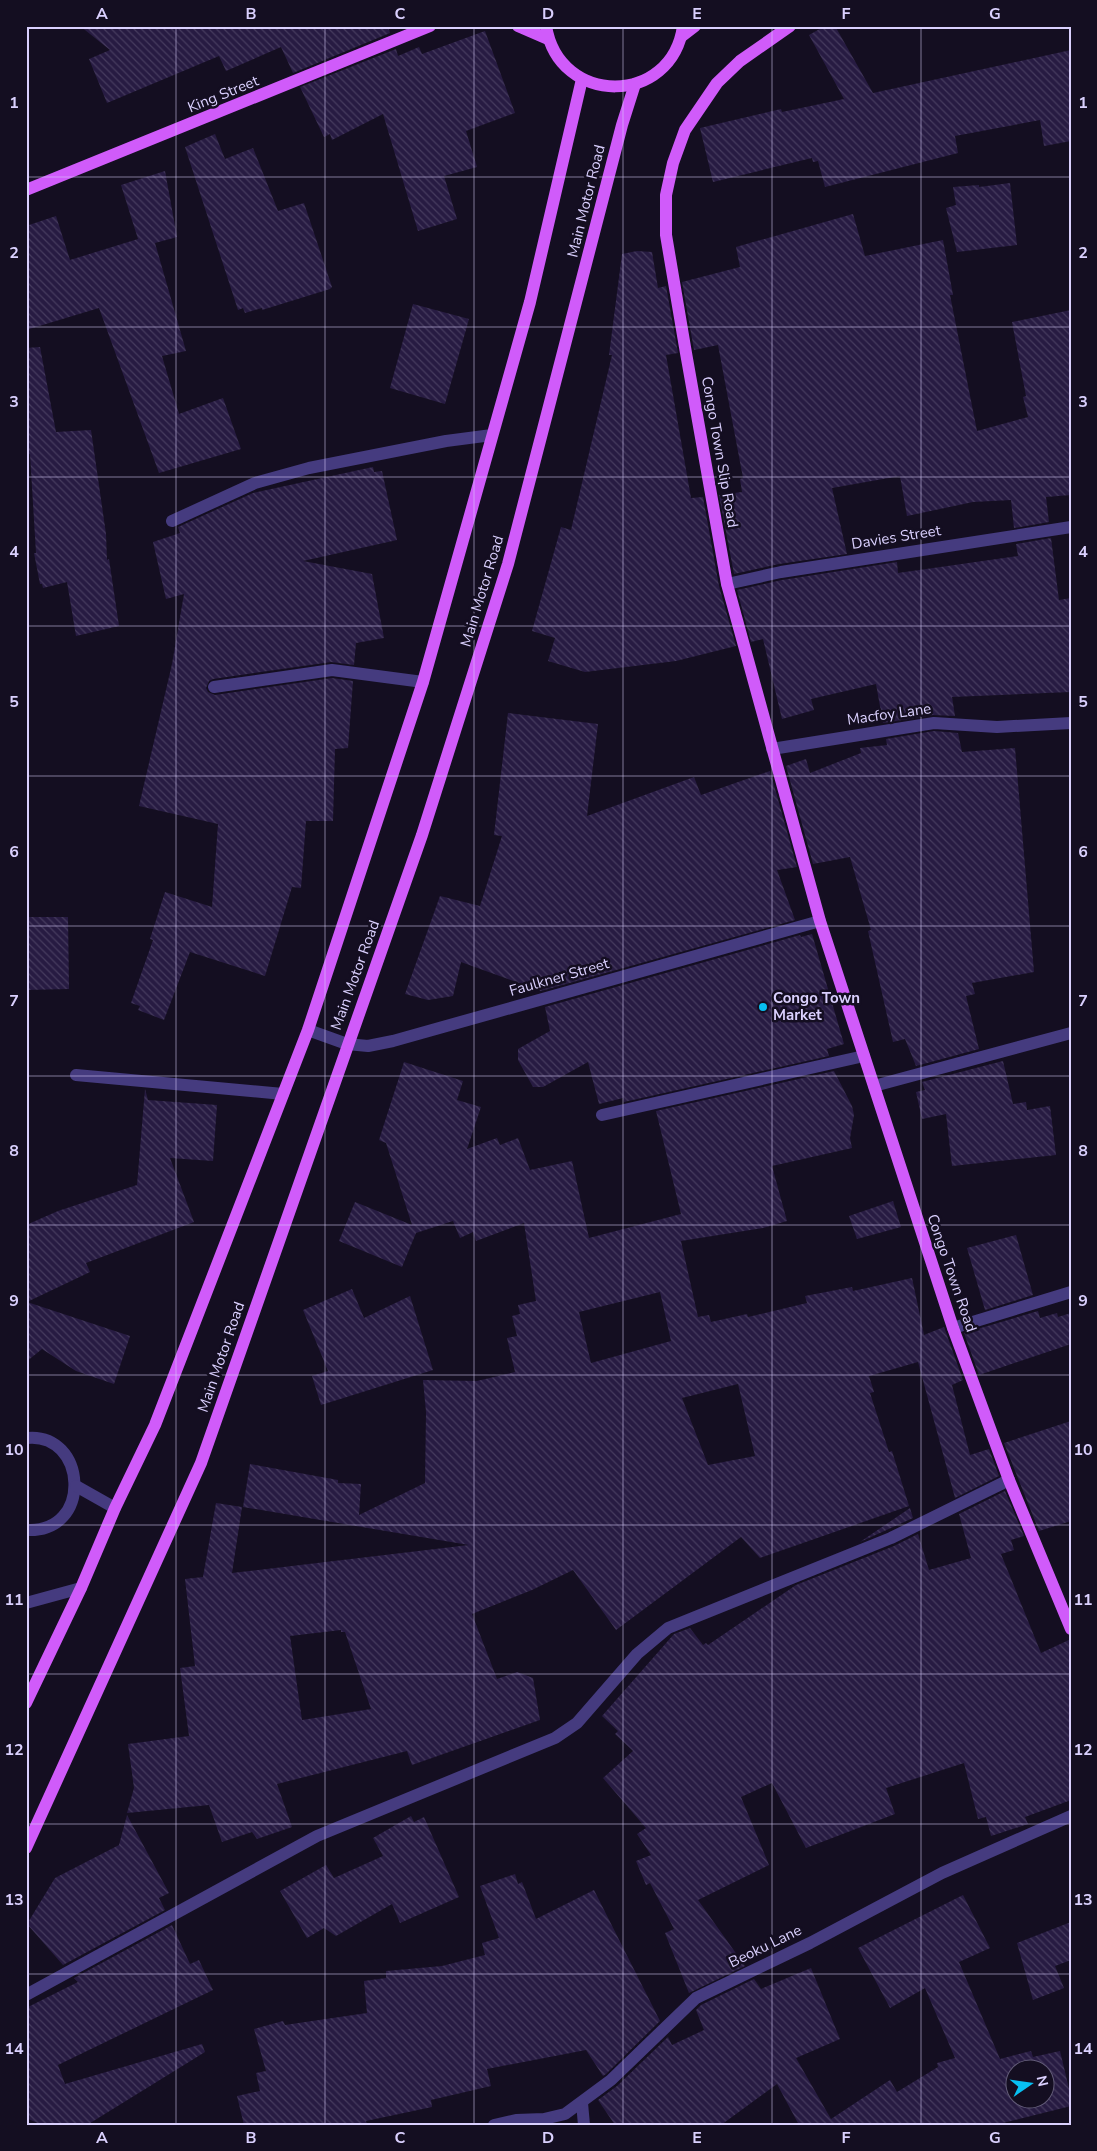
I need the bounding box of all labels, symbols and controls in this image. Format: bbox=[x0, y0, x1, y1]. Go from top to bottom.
text: A bbox=[96, 3, 108, 25]
text: B bbox=[245, 3, 257, 25]
text: C bbox=[395, 3, 406, 25]
text: D bbox=[542, 3, 554, 25]
text: E bbox=[692, 3, 702, 25]
text: F bbox=[842, 3, 851, 25]
text: G bbox=[989, 3, 1001, 25]
street label: King Street bbox=[185, 70, 262, 117]
text: 1 bbox=[9, 92, 19, 114]
text: 1 bbox=[1078, 92, 1088, 114]
street label: Main Motor Road bbox=[562, 143, 610, 259]
text: 2 bbox=[9, 242, 19, 264]
text: 2 bbox=[1078, 242, 1088, 264]
street label: Congo Town Slip Road bbox=[697, 375, 743, 529]
text: 3 bbox=[9, 391, 19, 413]
text: 3 bbox=[1078, 391, 1088, 413]
street label: Davies Street bbox=[850, 520, 943, 554]
street label: Main Motor Road bbox=[456, 533, 508, 649]
text: 4 bbox=[9, 541, 19, 563]
text: 4 bbox=[1078, 541, 1088, 563]
text: 5 bbox=[9, 691, 19, 713]
text: 5 bbox=[1078, 691, 1088, 713]
street label: Macfoy Lane bbox=[846, 698, 932, 730]
text: 6 bbox=[9, 841, 19, 863]
text: 6 bbox=[1078, 841, 1088, 863]
street label: Main Motor Road bbox=[326, 917, 384, 1033]
street label: Faulkner Street bbox=[507, 953, 612, 1001]
place label: Congo Town Market bbox=[773, 988, 860, 1025]
text: 7 bbox=[9, 990, 19, 1012]
text: 7 bbox=[1078, 990, 1088, 1012]
marker: Congo Town Market bbox=[757, 1001, 769, 1013]
text: 8 bbox=[9, 1140, 19, 1162]
text: 8 bbox=[1078, 1140, 1088, 1162]
street label: Congo Town Road bbox=[922, 1211, 982, 1335]
text: 9 bbox=[9, 1290, 19, 1312]
text: 9 bbox=[1078, 1290, 1088, 1312]
street label: Main Motor Road bbox=[193, 1299, 249, 1415]
text: 10 bbox=[4, 1439, 24, 1461]
text: 10 bbox=[1073, 1439, 1093, 1461]
text: 11 bbox=[4, 1589, 24, 1611]
text: 11 bbox=[1073, 1589, 1093, 1611]
text: 12 bbox=[4, 1739, 24, 1761]
text: 12 bbox=[1073, 1739, 1093, 1761]
text: 13 bbox=[4, 1889, 24, 1911]
text: 13 bbox=[1073, 1889, 1093, 1911]
street label: Beoku Lane bbox=[725, 1920, 805, 1972]
text: 14 bbox=[4, 2038, 24, 2060]
text: 14 bbox=[1073, 2038, 1093, 2060]
north arrow bbox=[1004, 2058, 1054, 2108]
text: N bbox=[1032, 2074, 1053, 2088]
text: A bbox=[96, 2127, 108, 2149]
text: B bbox=[245, 2127, 257, 2149]
text: C bbox=[395, 2127, 406, 2149]
text: D bbox=[542, 2127, 554, 2149]
text: E bbox=[692, 2127, 702, 2149]
text: F bbox=[842, 2127, 851, 2149]
text: G bbox=[989, 2127, 1001, 2149]

